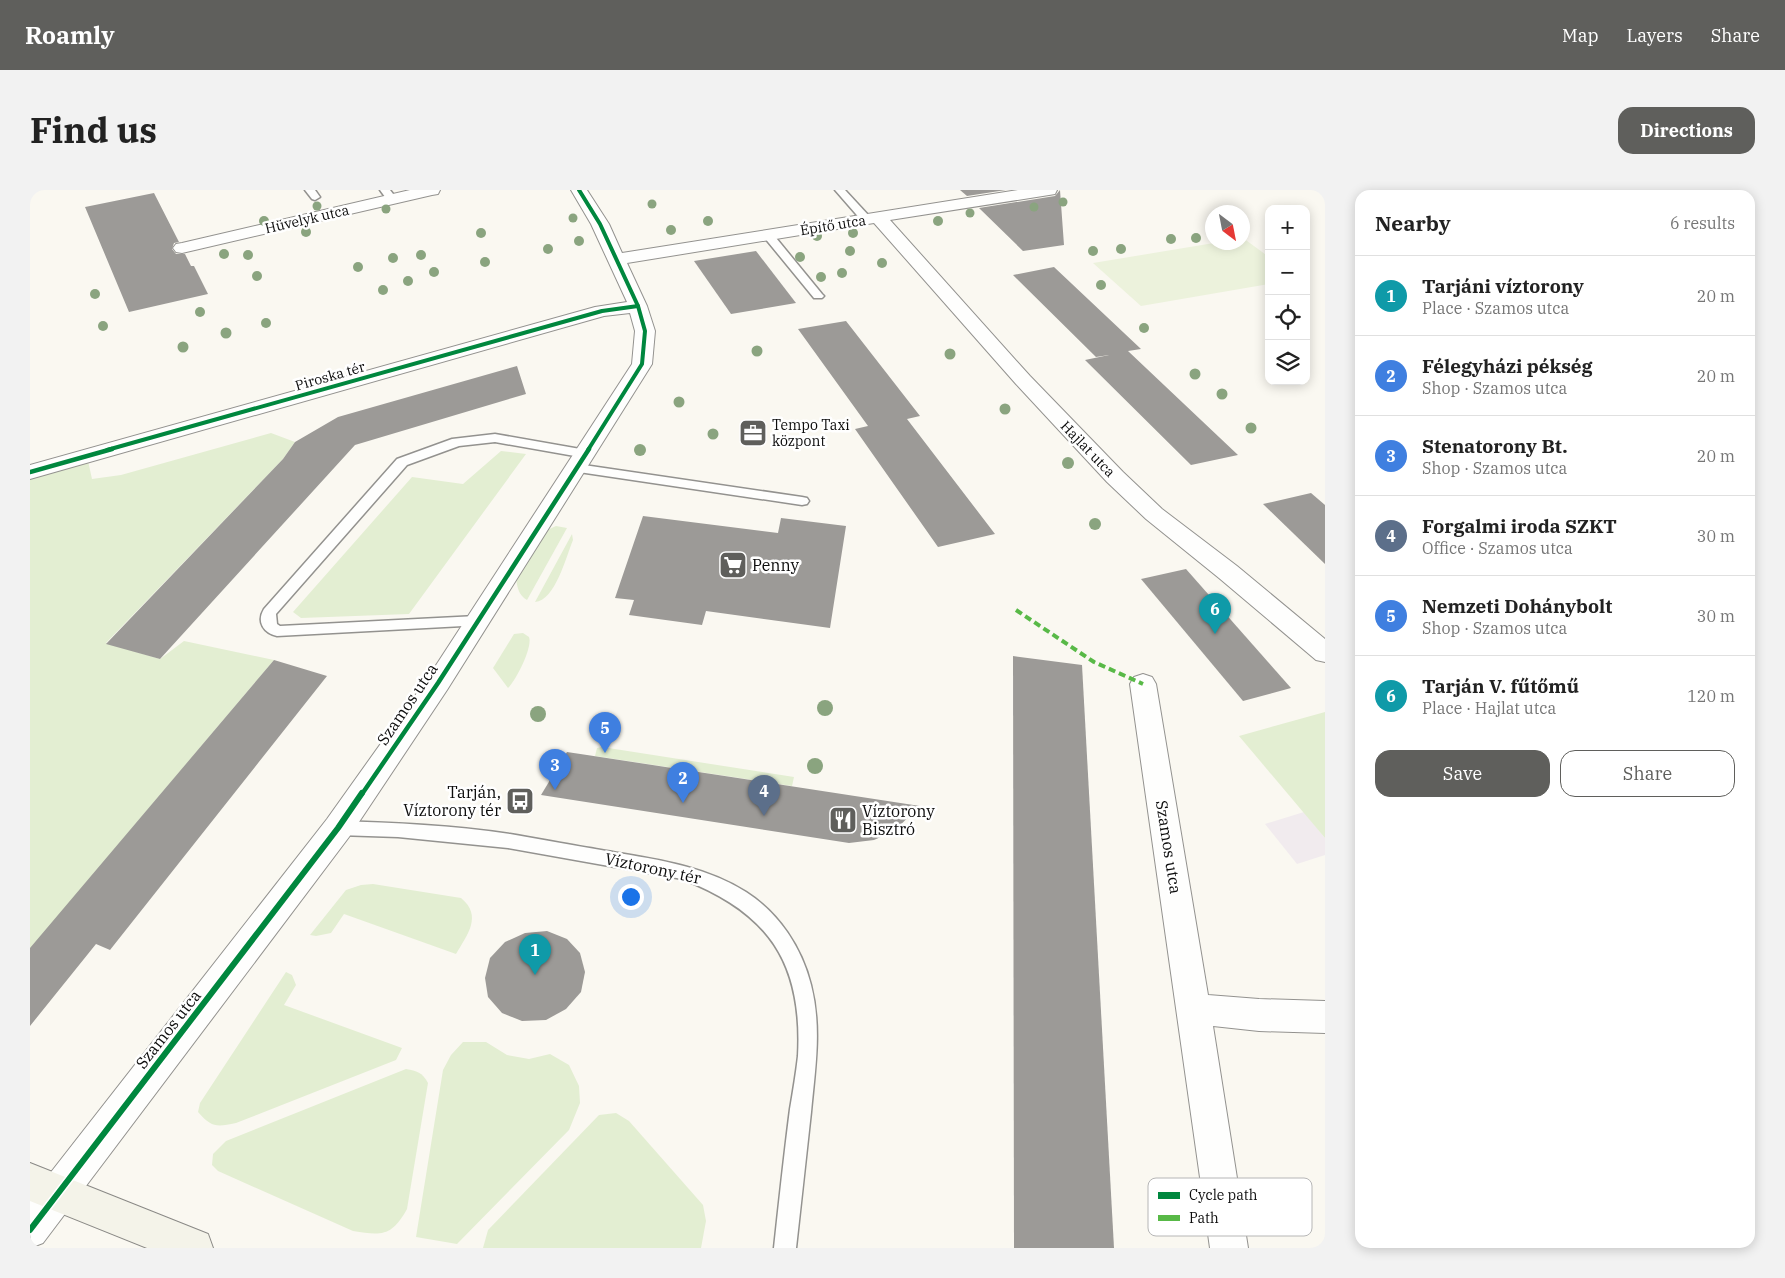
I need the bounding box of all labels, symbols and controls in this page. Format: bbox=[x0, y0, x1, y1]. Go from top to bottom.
text: Roamly bbox=[25, 19, 115, 51]
text: Map bbox=[1562, 24, 1599, 47]
text: Layers bbox=[1627, 24, 1683, 47]
text: Share bbox=[1711, 24, 1760, 47]
text: Find us bbox=[30, 107, 157, 153]
button: Directions bbox=[1618, 107, 1755, 154]
street label: Hüvelyk utca bbox=[263, 200, 351, 237]
north arrow bbox=[1205, 205, 1250, 250]
map controls bbox=[1265, 205, 1310, 385]
button: + bbox=[1265, 205, 1310, 250]
text: Nearby bbox=[1375, 209, 1451, 237]
street label: Építő utca bbox=[799, 210, 868, 239]
text: 6 results bbox=[1670, 213, 1735, 233]
button: − bbox=[1265, 250, 1310, 295]
text: Tarjáni víztorony bbox=[1422, 274, 1584, 298]
text: 1 bbox=[1386, 286, 1396, 306]
text: 20 m bbox=[1697, 286, 1735, 306]
button: locate bbox=[1265, 295, 1310, 340]
text: Place · Szamos utca bbox=[1422, 298, 1569, 318]
button: layers bbox=[1265, 340, 1310, 385]
text: Félegyházi pékség bbox=[1422, 354, 1593, 378]
street label: Piroska tér bbox=[293, 357, 368, 395]
text: 2 bbox=[1386, 366, 1396, 386]
text: 20 m bbox=[1697, 366, 1735, 386]
text: Shop · Szamos utca bbox=[1422, 378, 1567, 398]
place label: Tempo Taxi központ bbox=[772, 416, 850, 450]
street label: Hajlat utca bbox=[1057, 417, 1119, 481]
office icon: Tempo Taxi központ bbox=[738, 418, 768, 448]
text: Stenatorony Bt. bbox=[1422, 434, 1568, 458]
text: 3 bbox=[1386, 446, 1396, 466]
text: 20 m bbox=[1697, 446, 1735, 466]
text: Shop · Szamos utca bbox=[1422, 458, 1567, 478]
text: Forgalmi iroda SZKT bbox=[1422, 514, 1617, 538]
text: 4 bbox=[1386, 526, 1396, 546]
text: 30 m bbox=[1697, 526, 1735, 546]
text: Office · Szamos utca bbox=[1422, 538, 1573, 558]
supermarket icon: Penny bbox=[718, 550, 748, 580]
place label: Penny bbox=[752, 555, 799, 575]
pin: 6 bbox=[1199, 593, 1231, 634]
text: Nemzeti Dohánybolt bbox=[1422, 594, 1612, 618]
text: 5 bbox=[1386, 606, 1396, 626]
text: 30 m bbox=[1697, 606, 1735, 626]
text: Shop · Szamos utca bbox=[1422, 618, 1567, 638]
street label: Szamos utca bbox=[372, 659, 442, 749]
text: Tarján V. fűtőmű bbox=[1422, 674, 1579, 698]
text: 6 bbox=[1386, 686, 1396, 706]
text: 120 m bbox=[1687, 686, 1735, 706]
text: Place · Hajlat utca bbox=[1422, 698, 1556, 718]
pin: 5 bbox=[589, 712, 621, 753]
pin: 3 bbox=[539, 749, 571, 790]
button: Save bbox=[1375, 750, 1550, 797]
button: Share bbox=[1560, 750, 1735, 797]
pin: 2 bbox=[667, 762, 699, 803]
pin: 4 bbox=[748, 775, 780, 816]
place label: Tarján, Víztorony tér bbox=[403, 782, 501, 820]
bus stop icon: Tarján, Víztorony tér bbox=[505, 786, 535, 816]
street label: Szamos utca bbox=[1152, 799, 1186, 895]
place label: Víztorony Bisztró bbox=[862, 801, 935, 839]
restaurant icon: Víztorony Bisztró bbox=[828, 805, 858, 835]
street label: Víztorony tér bbox=[603, 848, 703, 888]
your location bbox=[618, 884, 644, 910]
pin: 1 bbox=[519, 934, 551, 975]
street label: Szamos utca bbox=[131, 985, 205, 1072]
legend bbox=[1148, 1178, 1312, 1236]
text: Cycle path bbox=[1189, 1186, 1258, 1204]
text: Path bbox=[1189, 1209, 1219, 1227]

